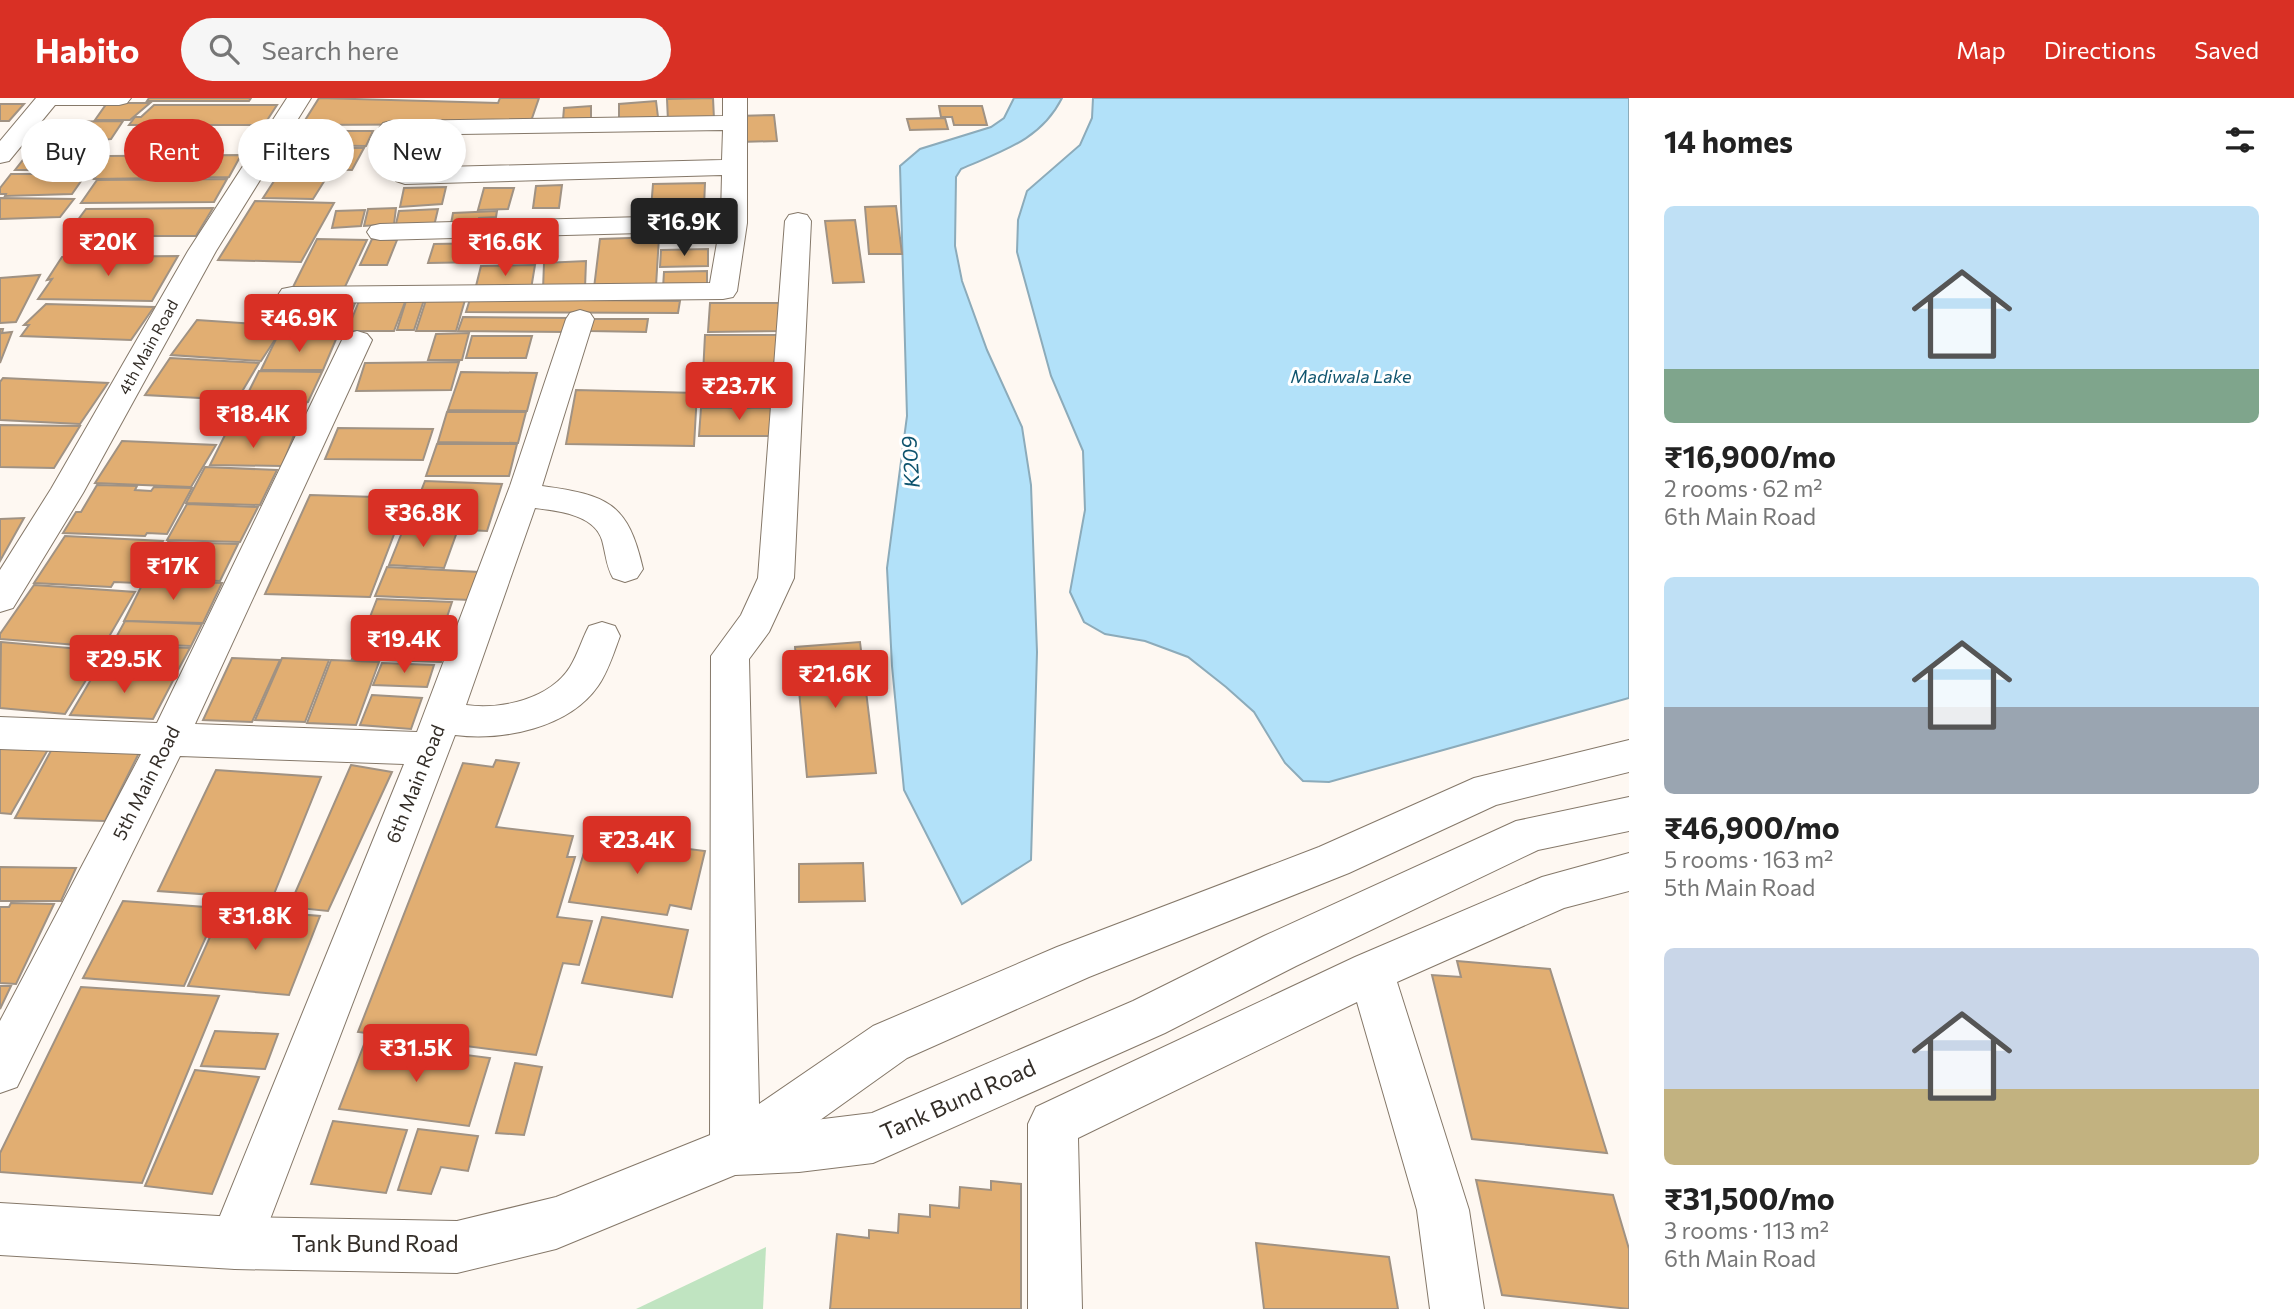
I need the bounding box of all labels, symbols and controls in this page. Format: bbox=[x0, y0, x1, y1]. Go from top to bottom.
search box bbox=[181, 18, 671, 81]
text: Habito bbox=[35, 29, 139, 70]
icon: search bbox=[205, 30, 243, 68]
text: Search here bbox=[261, 34, 399, 65]
text: Map bbox=[1956, 35, 2006, 64]
text: Directions bbox=[2044, 35, 2156, 64]
text: Saved bbox=[2194, 35, 2259, 64]
chip: Buy bbox=[21, 119, 110, 182]
chip: Rent bbox=[124, 119, 224, 182]
chip: Filters bbox=[238, 119, 354, 182]
chip: New bbox=[368, 119, 466, 182]
icon: filters bbox=[2221, 121, 2259, 159]
text: 14 homes bbox=[1664, 122, 1793, 159]
pin: ₹16.9K bbox=[627, 198, 741, 258]
text: ₹16.9K bbox=[647, 207, 721, 235]
pin: ₹20K bbox=[67, 218, 149, 278]
pin: ₹16.6K bbox=[448, 218, 562, 278]
text: ₹20K bbox=[79, 227, 137, 255]
text: ₹16.6K bbox=[468, 227, 542, 255]
icon: home bbox=[1899, 251, 2025, 377]
pin: ₹46.9K bbox=[242, 294, 356, 354]
street label: 4th Main Road bbox=[114, 296, 181, 398]
text: ₹46.9K bbox=[260, 303, 338, 331]
pin: ₹23.7K bbox=[682, 362, 796, 422]
water label: Madiwala Lake bbox=[1290, 365, 1412, 387]
text: ₹23.7K bbox=[702, 371, 776, 399]
pin: ₹18.4K bbox=[196, 390, 310, 450]
text: ₹18.4K bbox=[216, 399, 290, 427]
water label: K209 bbox=[895, 435, 924, 489]
text: ₹16,900/mo bbox=[1664, 437, 1836, 474]
text: 2 rooms · 62 m² bbox=[1664, 474, 1823, 502]
pin: ₹36.8K bbox=[366, 490, 480, 549]
text: ₹36.8K bbox=[384, 498, 462, 526]
text: 6th Main Road bbox=[1664, 502, 1816, 530]
pin: ₹17K bbox=[132, 542, 214, 602]
text: ₹17K bbox=[146, 551, 200, 579]
pin: ₹19.4K bbox=[347, 616, 461, 675]
icon: home bbox=[1899, 622, 2025, 748]
text: ₹19.4K bbox=[367, 624, 441, 652]
pin: ₹29.5K bbox=[67, 636, 181, 695]
text: ₹29.5K bbox=[86, 644, 162, 672]
pin: ₹21.6K bbox=[778, 650, 892, 710]
text: ₹21.6K bbox=[798, 659, 872, 687]
street label: 6th Main Road bbox=[380, 721, 449, 846]
street label: 5th Main Road bbox=[107, 722, 184, 844]
text: ₹46,900/mo bbox=[1664, 808, 1840, 845]
pin: ₹23.4K bbox=[580, 816, 694, 876]
text: ₹23.4K bbox=[599, 825, 675, 853]
text: 5 rooms · 163 m² bbox=[1664, 845, 1833, 873]
text: 5th Main Road bbox=[1664, 873, 1815, 901]
pin: ₹31.8K bbox=[198, 892, 312, 952]
text: ₹31.8K bbox=[218, 901, 292, 929]
icon: home bbox=[1899, 993, 2025, 1119]
pin: ₹31.5K bbox=[359, 1024, 473, 1084]
text: ₹31.5K bbox=[379, 1033, 453, 1061]
street label: Tank Bund Road bbox=[876, 1052, 1040, 1146]
text: ₹31,500/mo bbox=[1664, 1179, 1835, 1216]
text: 3 rooms · 113 m² bbox=[1664, 1216, 1829, 1244]
street label: Tank Bund Road bbox=[291, 1229, 459, 1257]
text: 6th Main Road bbox=[1664, 1244, 1816, 1272]

